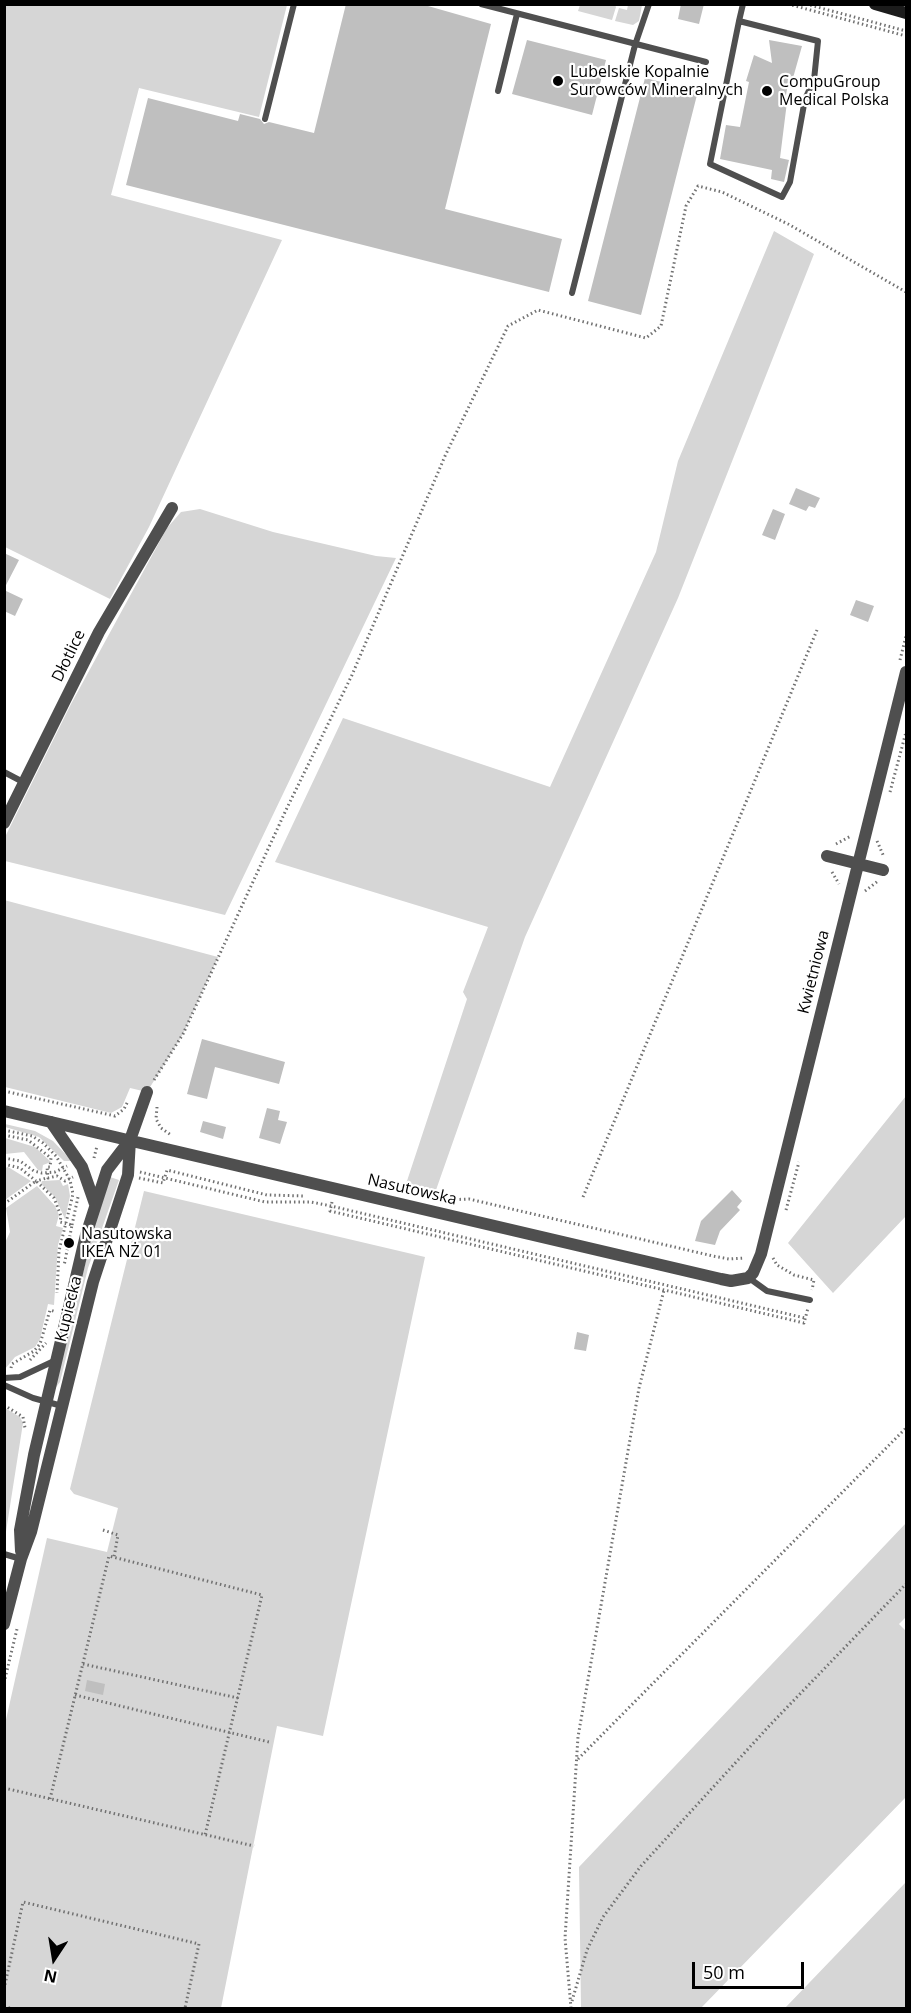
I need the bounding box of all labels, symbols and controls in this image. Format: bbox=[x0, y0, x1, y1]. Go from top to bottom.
place label: Lubelskie Kopalnie Surowców Mineralnych bbox=[570, 62, 743, 100]
place label: CompuGroup Medical Polska bbox=[779, 72, 889, 110]
marker: Lubelskie Kopalnie Surowców Mineralnych bbox=[551, 74, 565, 88]
marker: CompuGroup Medical Polska bbox=[760, 84, 774, 98]
street label: Dłotlice bbox=[48, 627, 90, 685]
street label: Kwietniowa bbox=[794, 928, 834, 1016]
street label: Nasutowska bbox=[365, 1170, 459, 1210]
place label: Nasutowska IKEA NŻ 01 bbox=[81, 1224, 172, 1262]
marker: Nasutowska IKEA NŻ 01 bbox=[62, 1236, 76, 1250]
street label: Kupiecka bbox=[52, 1274, 86, 1344]
north arrow bbox=[24, 1929, 84, 1989]
scale bar bbox=[695, 1950, 808, 1988]
text: 50 m bbox=[703, 1960, 745, 1984]
text: N bbox=[42, 1964, 59, 1989]

